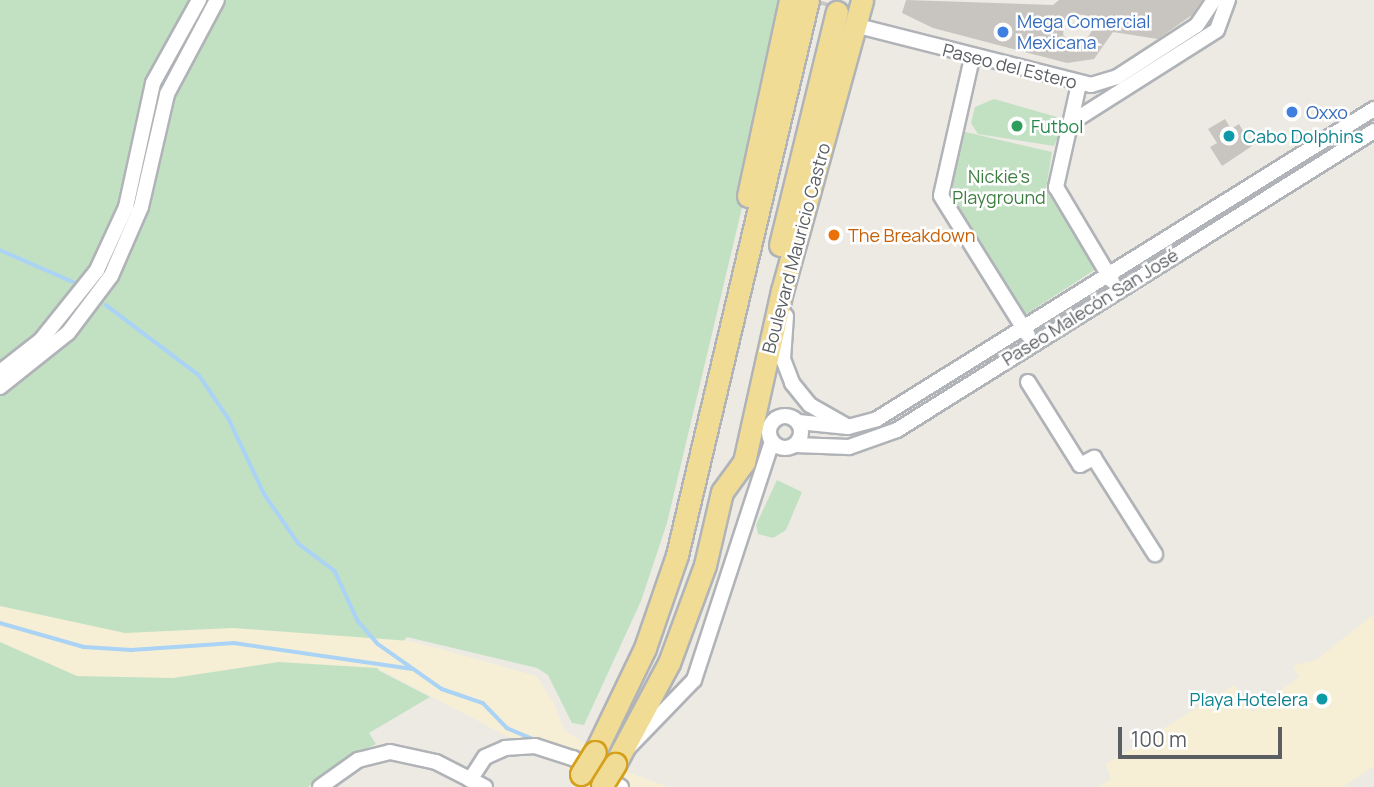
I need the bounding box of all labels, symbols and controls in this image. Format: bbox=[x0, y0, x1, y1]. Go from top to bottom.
place label: Mega Comercial Mexicana bbox=[1017, 11, 1151, 54]
marker: Mega Comercial Mexicana bbox=[995, 24, 1011, 40]
street label: Paseo del Estero bbox=[941, 39, 1079, 93]
place label: Oxxo bbox=[1306, 101, 1348, 123]
marker: Oxxo bbox=[1284, 104, 1300, 120]
place label: Futbol bbox=[1031, 115, 1083, 137]
marker: Futbol bbox=[1009, 118, 1025, 134]
place label: Cabo Dolphins bbox=[1243, 125, 1363, 147]
marker: Cabo Dolphins bbox=[1221, 128, 1237, 144]
street label: Boulevard Mauricio Castro bbox=[757, 140, 835, 356]
park label: Nickie's Playground bbox=[952, 166, 1046, 208]
place label: The Breakdown bbox=[848, 224, 975, 246]
marker: The Breakdown bbox=[826, 227, 842, 243]
street label: Paseo Malecón San José bbox=[998, 244, 1182, 370]
place label: Playa Hotelera bbox=[1190, 688, 1308, 710]
marker: Playa Hotelera bbox=[1314, 691, 1330, 707]
scale bar bbox=[1122, 714, 1286, 758]
text: 100 m bbox=[1131, 725, 1187, 753]

